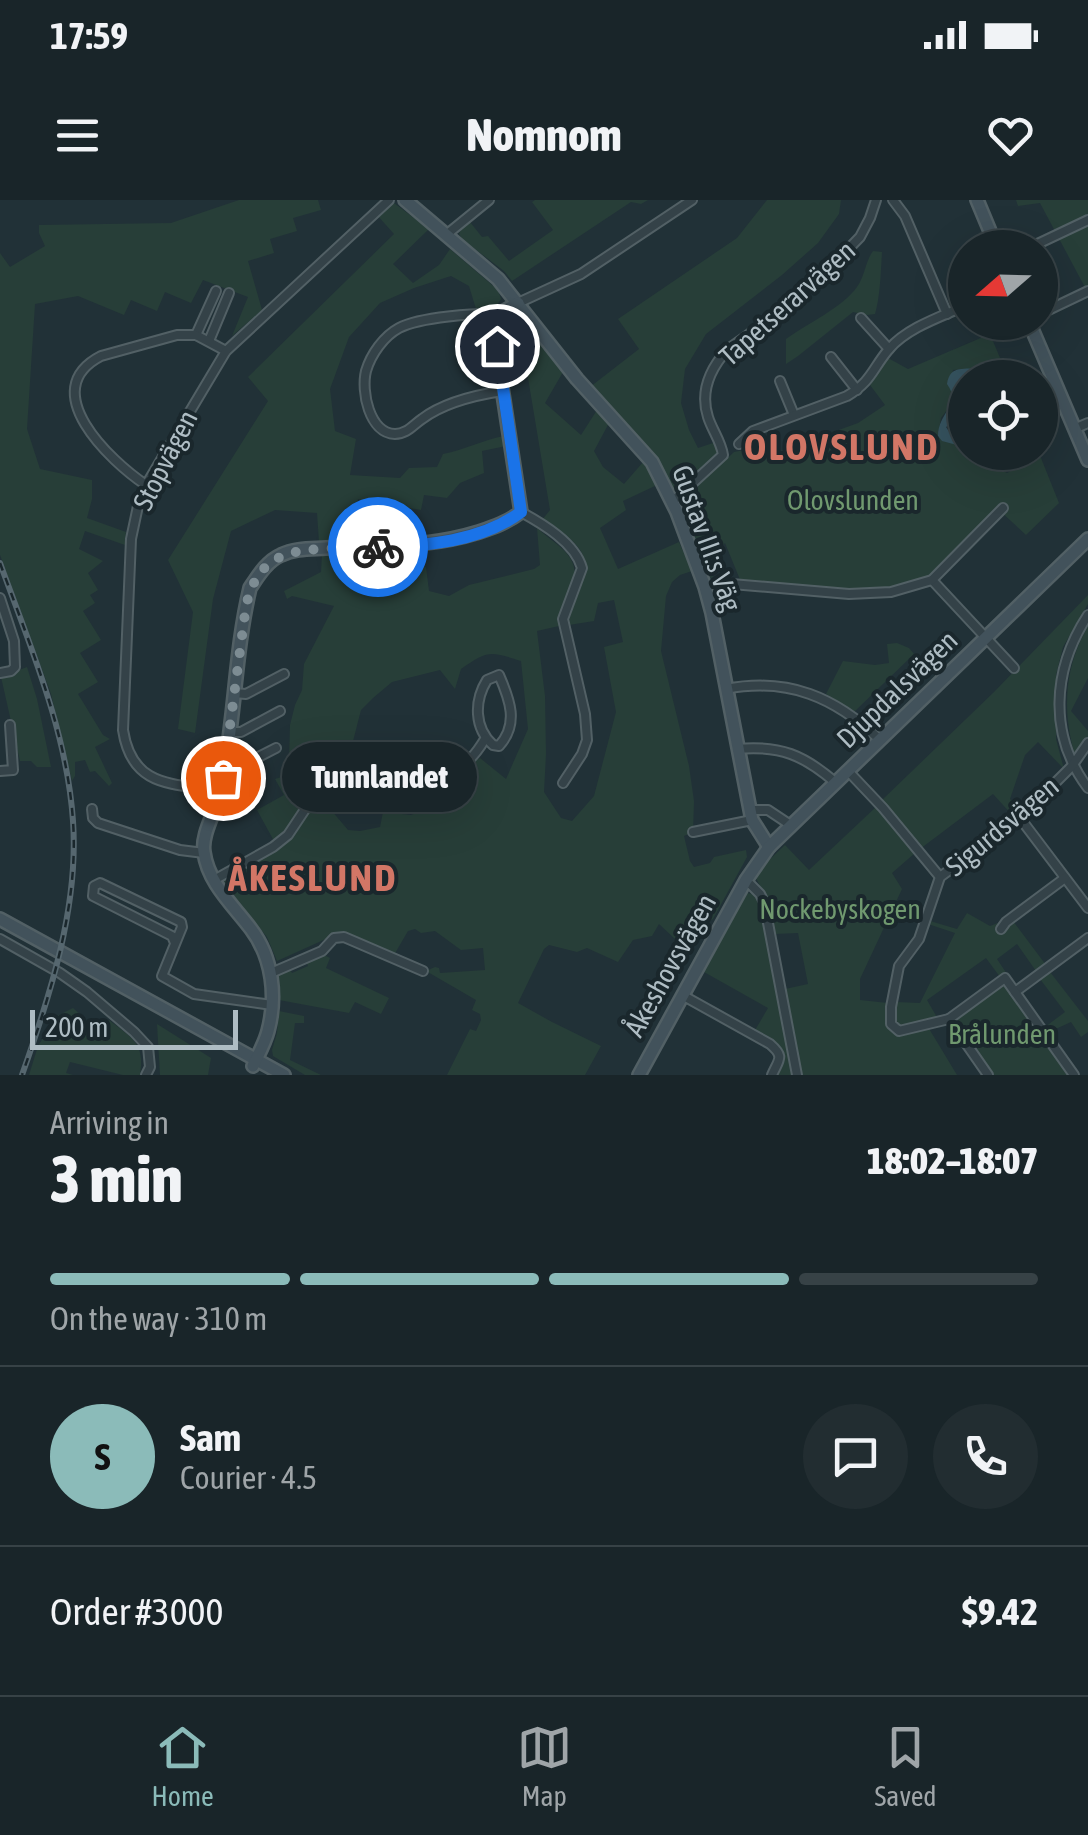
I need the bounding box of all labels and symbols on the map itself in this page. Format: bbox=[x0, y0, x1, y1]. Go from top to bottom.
north arrow bbox=[948, 230, 1058, 340]
street label: Tapetserarvägen bbox=[713, 234, 861, 372]
pin bbox=[455, 304, 540, 389]
street label: Stopvägen bbox=[126, 405, 204, 515]
district label: OLOVSLUND bbox=[744, 425, 940, 468]
street label: Gustav III:s Väg bbox=[666, 461, 748, 615]
park label: Olovslunden bbox=[787, 484, 919, 516]
courier bbox=[328, 497, 428, 597]
street label: Djupdalsvägen bbox=[830, 624, 964, 754]
pin bbox=[181, 736, 266, 821]
callout: Tunnlandet bbox=[283, 743, 478, 813]
street label: Sigurdsvägen bbox=[939, 770, 1065, 882]
district label: ÅKESLUND bbox=[227, 856, 398, 899]
street label: Åkeshovsvägen bbox=[617, 888, 722, 1042]
park label: Nockebyskogen bbox=[759, 893, 921, 925]
scale bar bbox=[30, 1005, 238, 1050]
park label: Brålunden bbox=[948, 1018, 1056, 1050]

